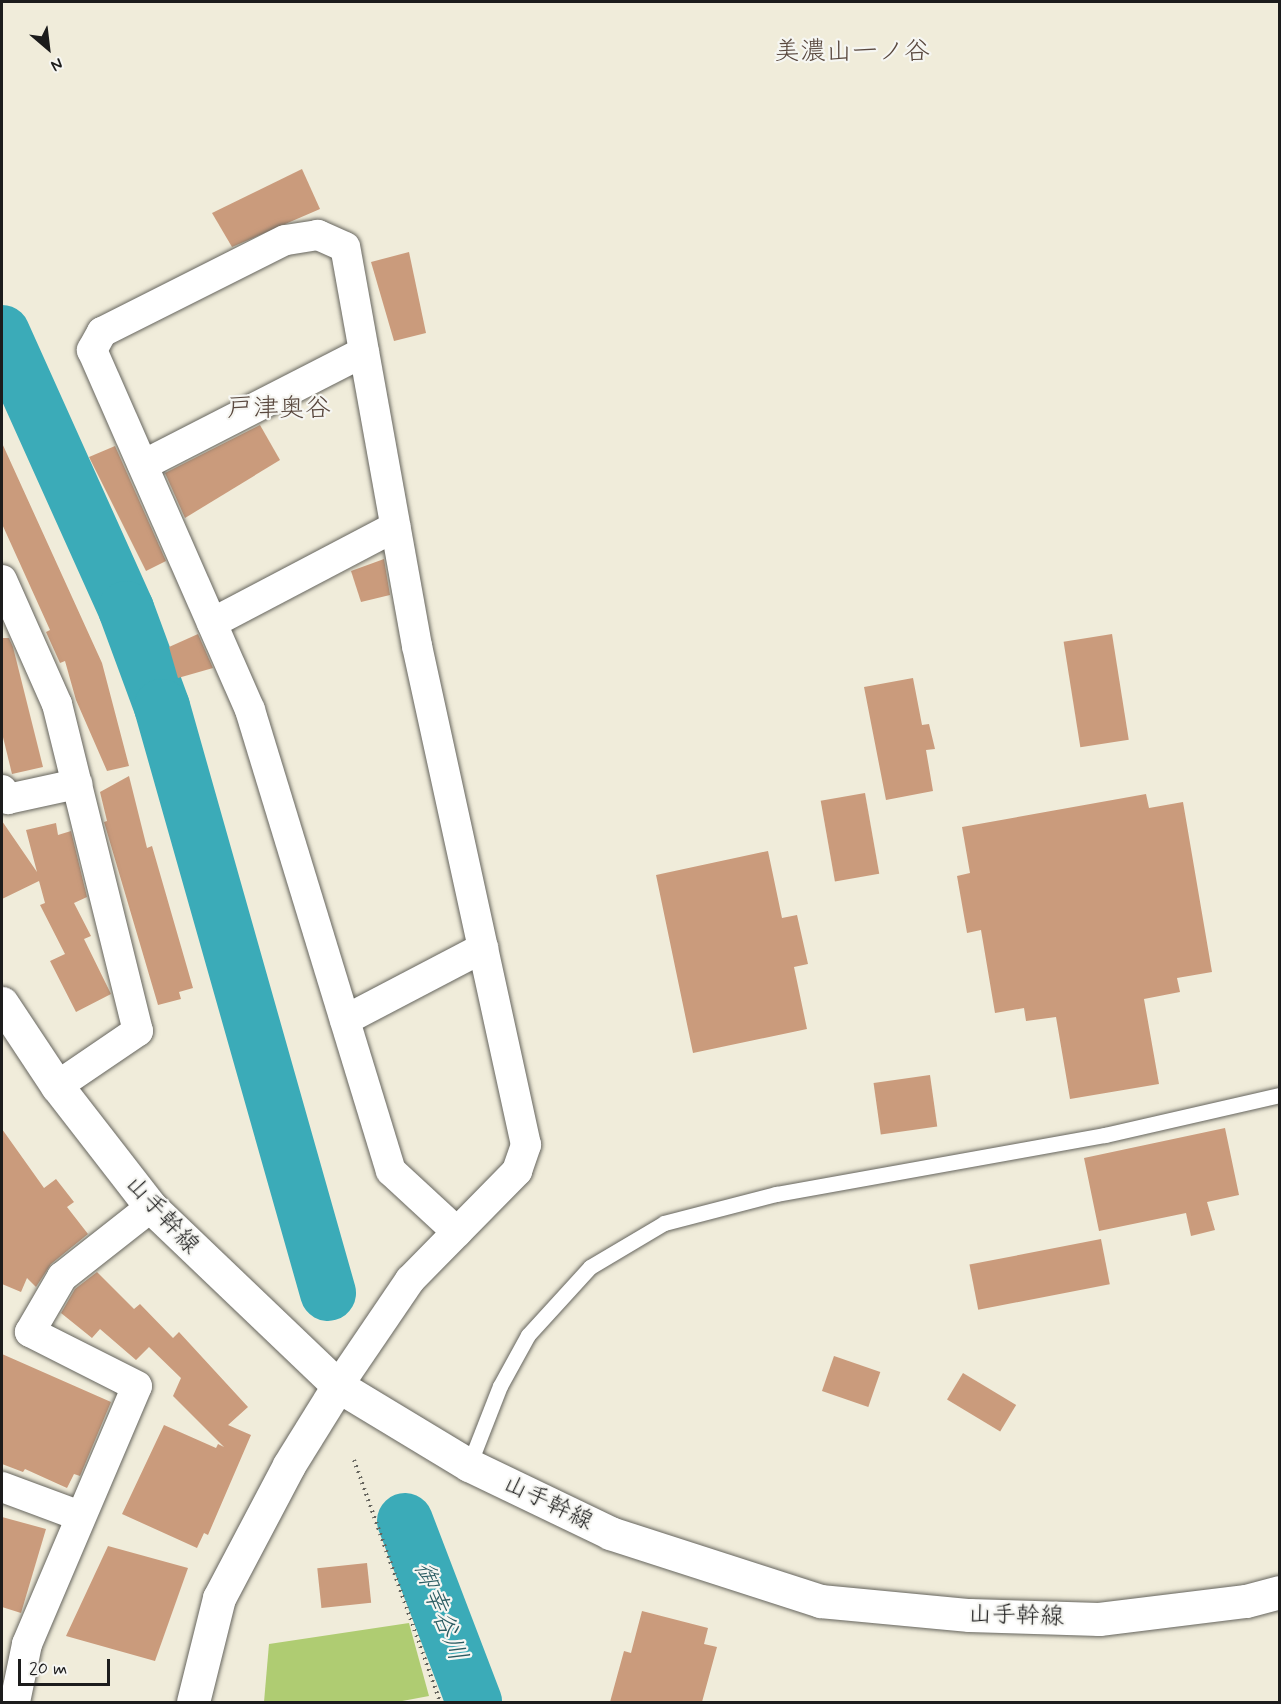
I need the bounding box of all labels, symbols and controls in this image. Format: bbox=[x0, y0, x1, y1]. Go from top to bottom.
north arrow bbox=[18, 18, 78, 78]
district label: 美濃山一ノ谷 bbox=[774, 37, 930, 69]
text: N bbox=[47, 53, 66, 76]
district label: 戸津奥谷 bbox=[227, 394, 331, 426]
street label: 山手幹線 bbox=[119, 1170, 205, 1260]
street label: 山手幹線 bbox=[499, 1469, 597, 1537]
water label: 御幸谷川 bbox=[406, 1558, 472, 1666]
street label: 山手幹線 bbox=[968, 1600, 1064, 1632]
scale bar bbox=[21, 1647, 112, 1685]
text: 20 m bbox=[29, 1657, 67, 1681]

